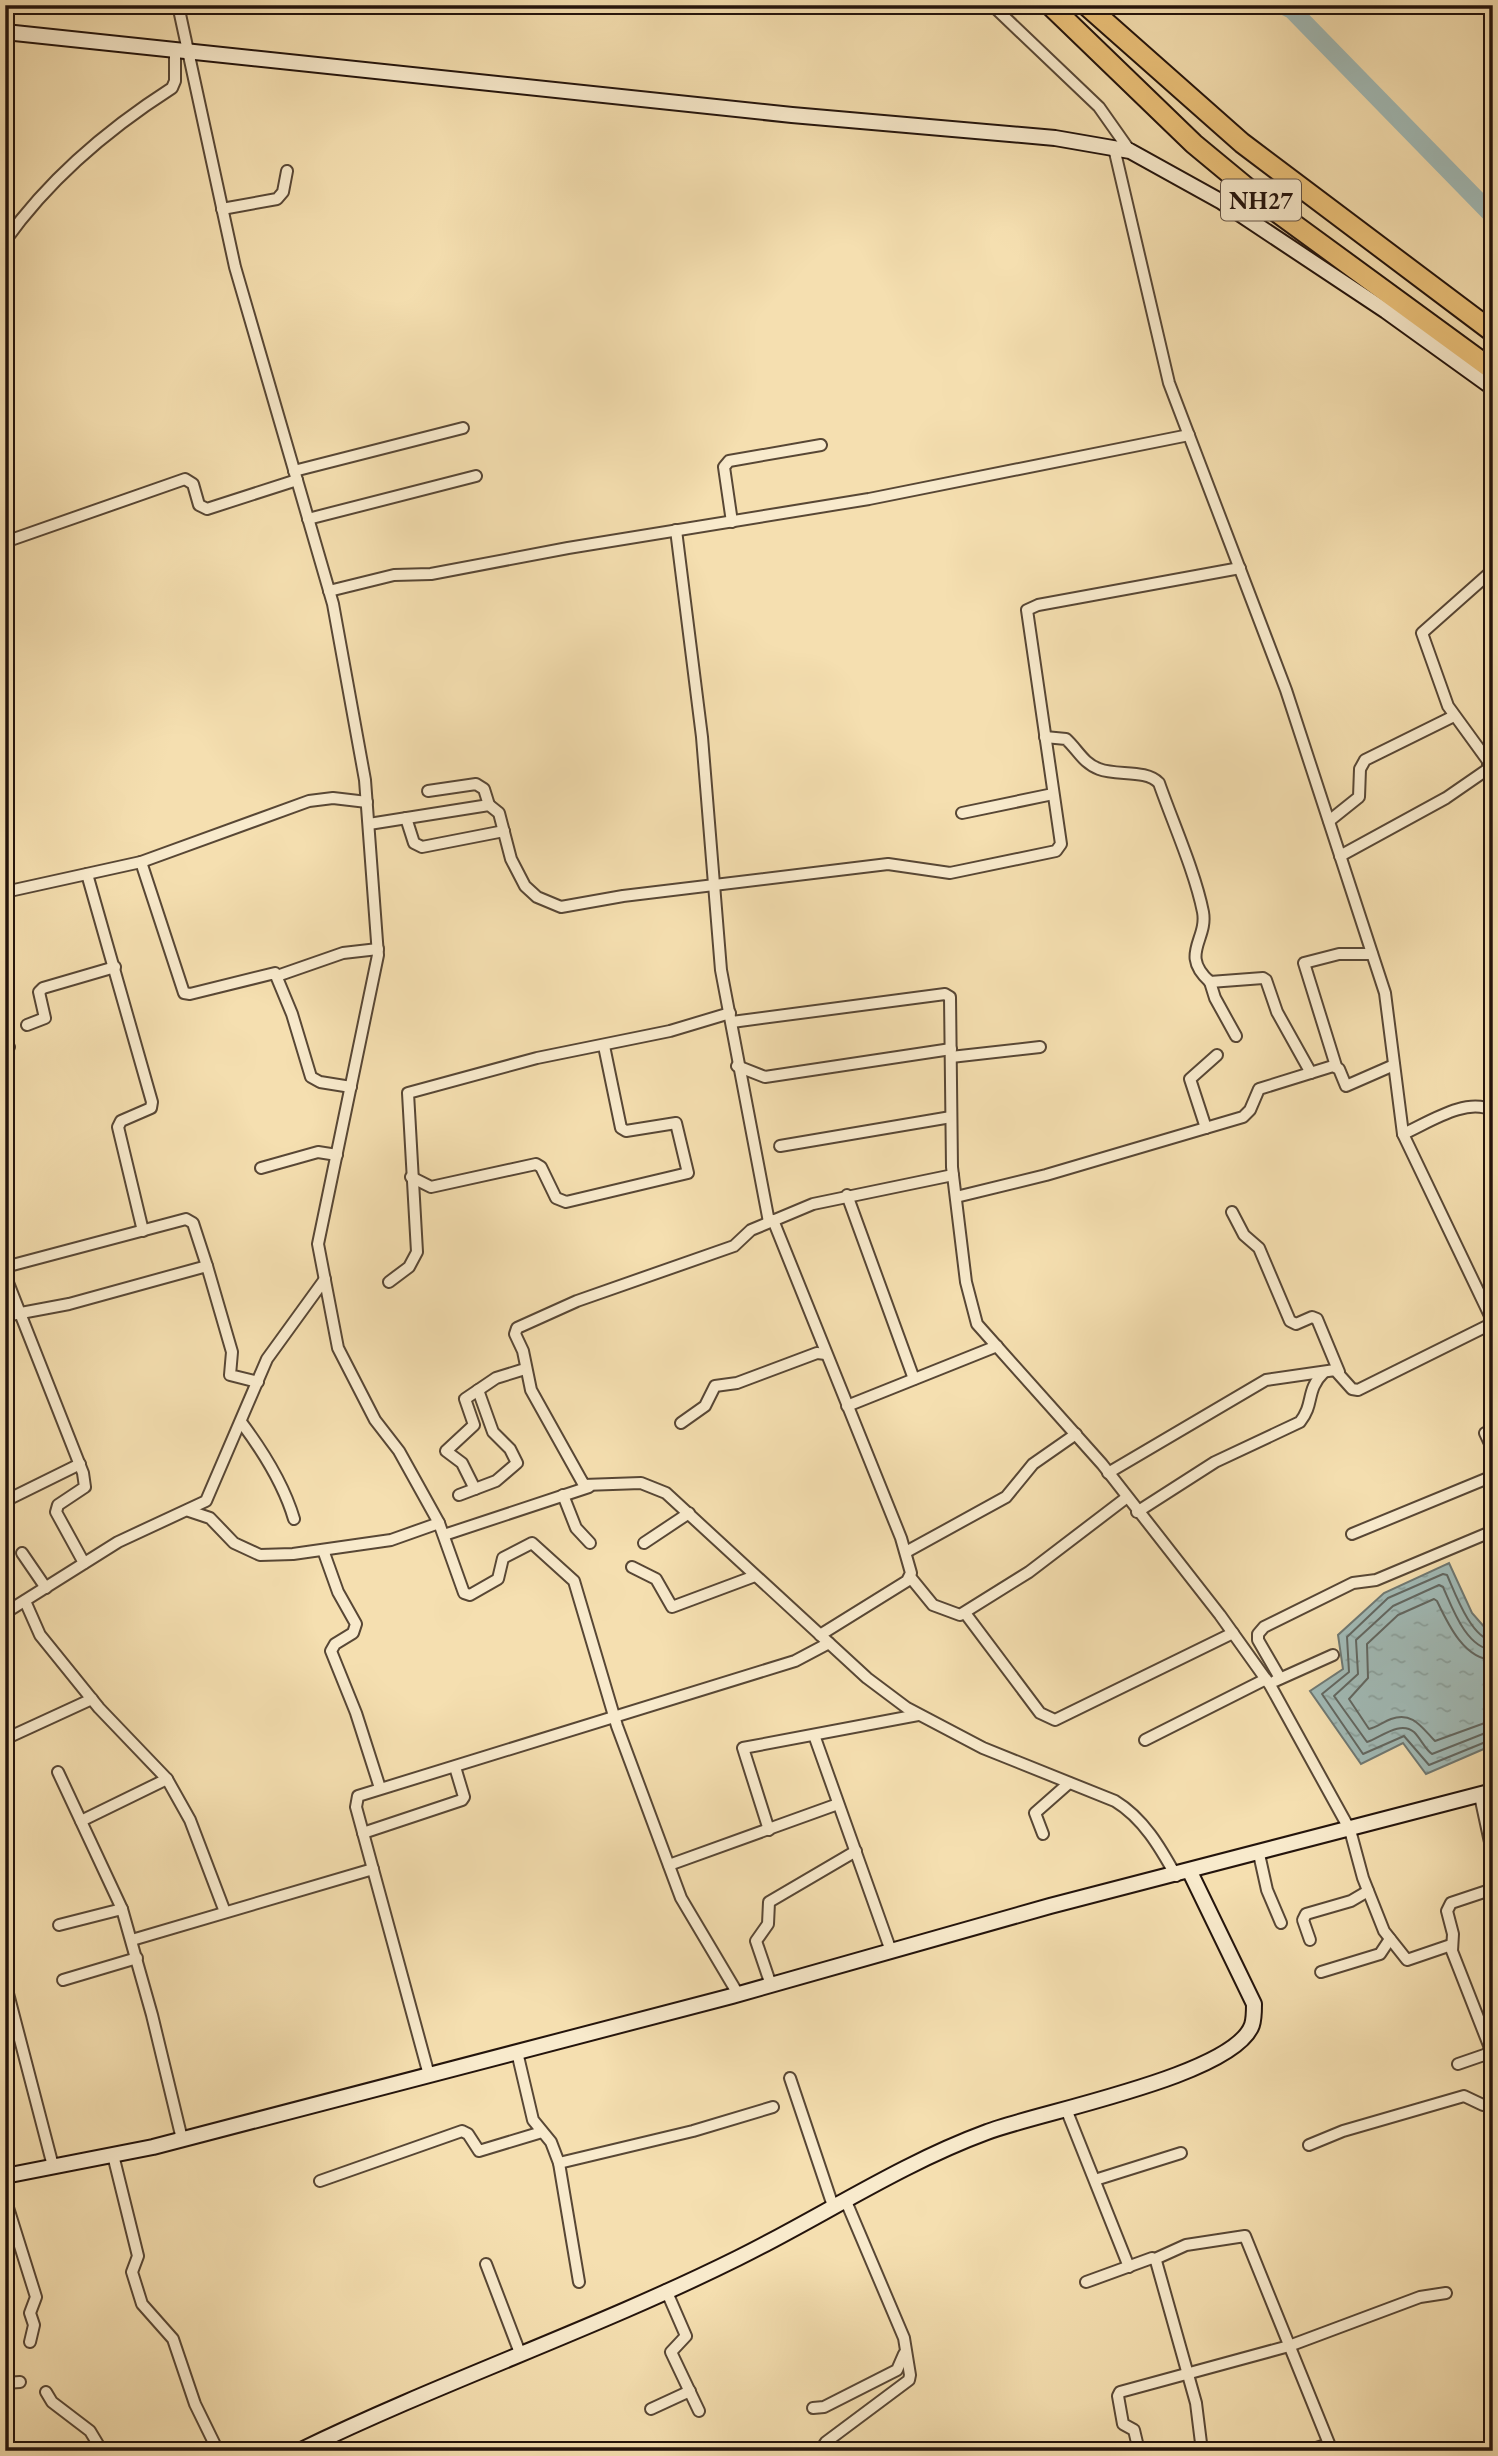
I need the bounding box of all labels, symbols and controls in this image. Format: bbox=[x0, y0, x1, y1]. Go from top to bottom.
road number: NH27 bbox=[1221, 180, 1301, 220]

